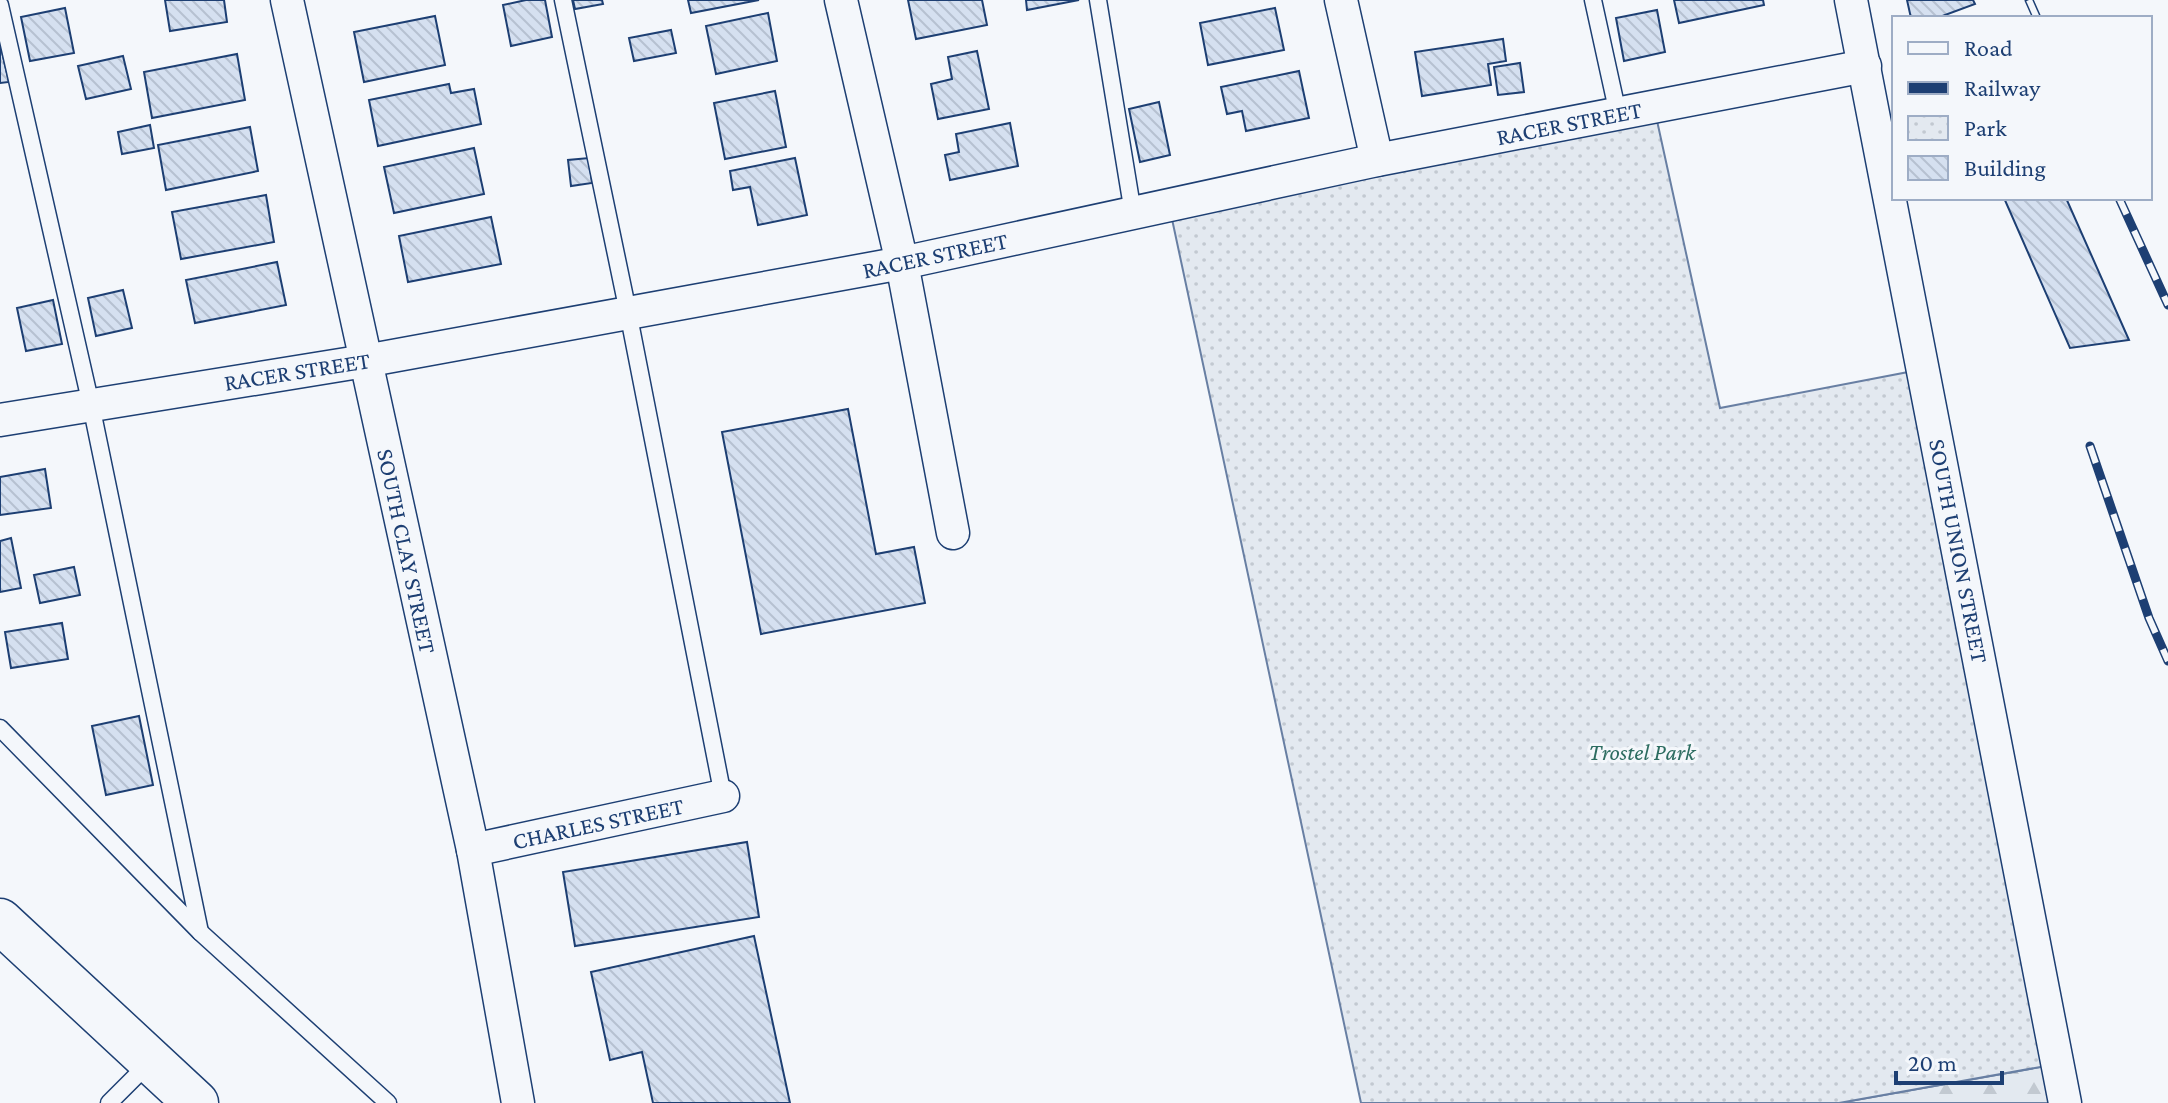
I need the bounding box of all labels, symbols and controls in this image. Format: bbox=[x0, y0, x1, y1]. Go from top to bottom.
legend bbox=[1892, 16, 2152, 200]
text: Road bbox=[1964, 34, 2013, 61]
text: Railway bbox=[1964, 74, 2041, 101]
street label: RACER STREET bbox=[1494, 96, 1644, 150]
text: Park bbox=[1964, 114, 2007, 141]
text: Building bbox=[1964, 154, 2046, 181]
street label: RACER STREET bbox=[860, 226, 1010, 284]
street label: RACER STREET bbox=[222, 346, 372, 396]
street label: SOUTH UNION STREET bbox=[1924, 437, 1994, 665]
street label: SOUTH CLAY STREET bbox=[372, 446, 442, 656]
park label: Trostel Park bbox=[1589, 738, 1697, 765]
street label: CHARLES STREET bbox=[510, 792, 686, 854]
scale bar bbox=[1896, 1035, 2002, 1085]
text: 20 m bbox=[1908, 1049, 1957, 1076]

